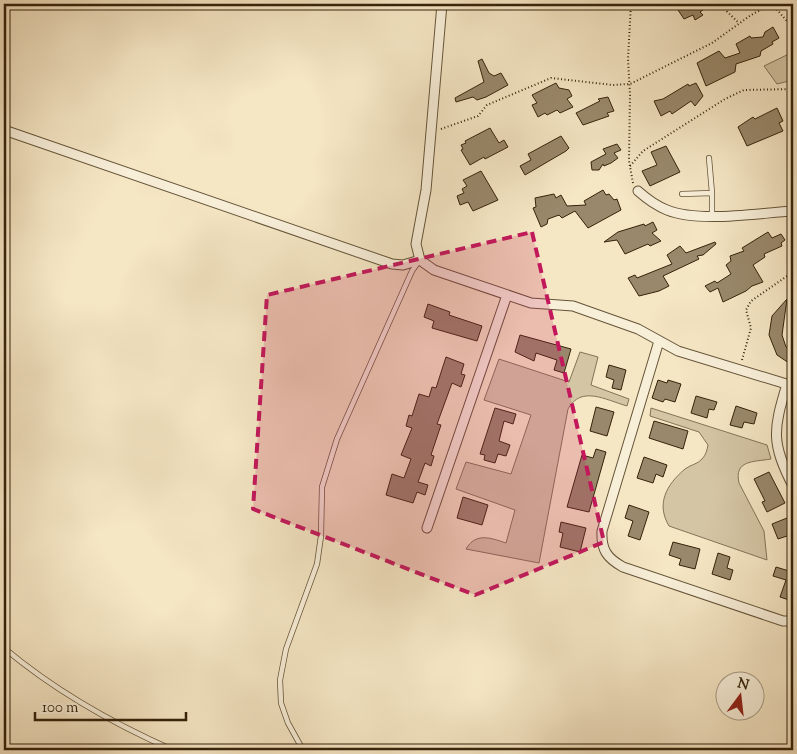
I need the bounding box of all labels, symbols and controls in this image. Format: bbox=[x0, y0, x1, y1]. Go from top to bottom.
north arrow bbox=[714, 672, 764, 722]
text: N bbox=[735, 674, 751, 696]
scale bar bbox=[35, 689, 186, 721]
text: 100 m bbox=[42, 698, 79, 719]

